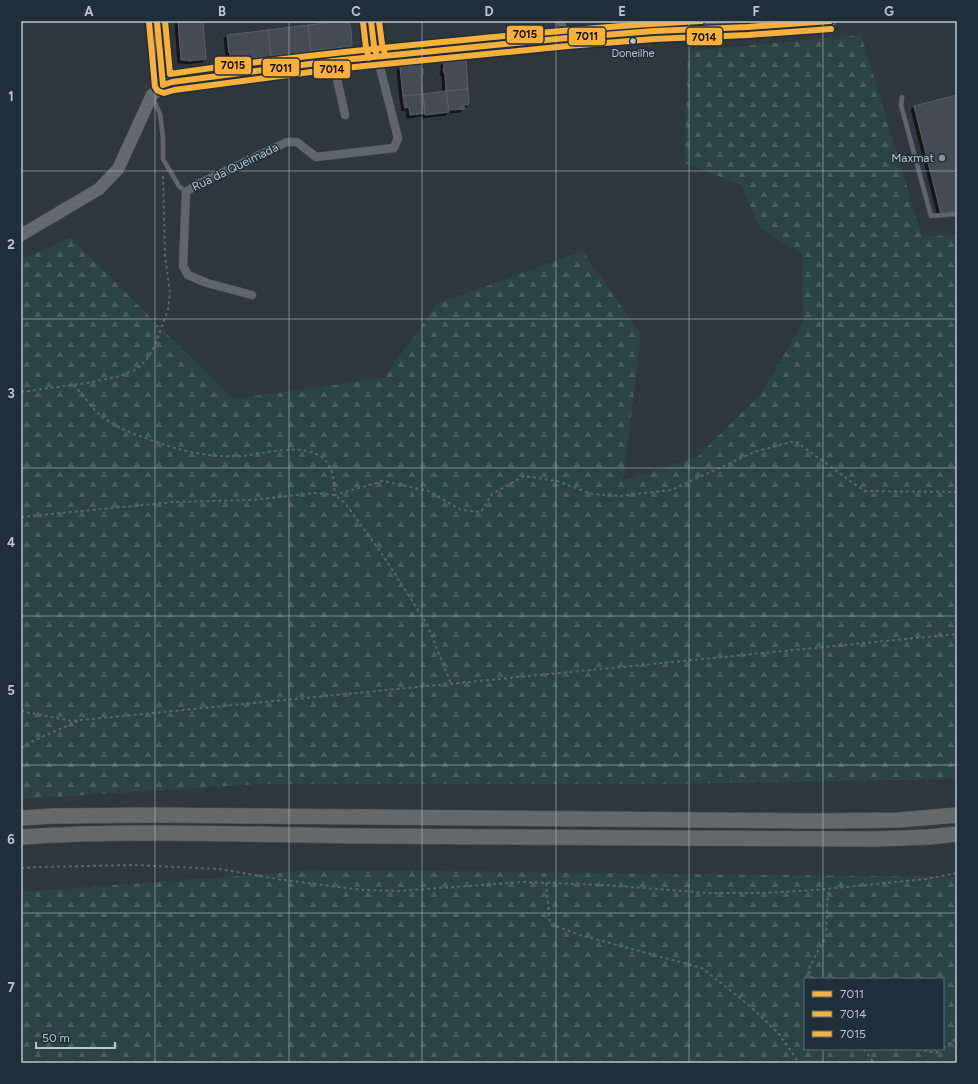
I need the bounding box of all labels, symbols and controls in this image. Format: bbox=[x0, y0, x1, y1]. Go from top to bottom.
text: A bbox=[84, 4, 94, 19]
text: B bbox=[218, 4, 226, 19]
text: C bbox=[351, 4, 361, 19]
text: D bbox=[484, 4, 494, 19]
text: E bbox=[618, 4, 626, 19]
text: F bbox=[752, 4, 760, 19]
text: G bbox=[884, 4, 894, 19]
line badge: 7015 bbox=[506, 25, 544, 44]
line badge: 7011 bbox=[568, 27, 606, 46]
line badge: 7014 bbox=[686, 27, 723, 46]
text: 7015 bbox=[513, 28, 537, 41]
text: 7011 bbox=[576, 30, 598, 43]
text: 7014 bbox=[692, 31, 716, 44]
marker: Doneilhe bbox=[628, 36, 638, 46]
place label: Doneilhe bbox=[611, 47, 655, 60]
line badge: 7015 bbox=[214, 56, 252, 75]
line badge: 7011 bbox=[262, 58, 300, 77]
text: 7015 bbox=[221, 59, 245, 72]
line badge: 7014 bbox=[313, 60, 351, 79]
text: 7011 bbox=[270, 62, 292, 75]
text: 7014 bbox=[320, 63, 344, 76]
text: 1 bbox=[8, 89, 14, 104]
street label: Rua da Queimada bbox=[190, 140, 280, 194]
place label: Maxmat bbox=[891, 151, 934, 165]
marker: Maxmat bbox=[937, 153, 947, 163]
text: 2 bbox=[7, 237, 15, 252]
text: 3 bbox=[7, 386, 15, 401]
text: 4 bbox=[7, 535, 15, 550]
text: 5 bbox=[7, 683, 15, 698]
text: 6 bbox=[7, 832, 15, 847]
legend bbox=[804, 978, 944, 1050]
text: 7 bbox=[7, 980, 15, 995]
text: 7011 bbox=[840, 987, 864, 1001]
text: 7014 bbox=[840, 1007, 867, 1021]
scale bar bbox=[36, 1024, 115, 1050]
text: 7015 bbox=[840, 1027, 866, 1041]
text: 50 m bbox=[42, 1031, 70, 1045]

